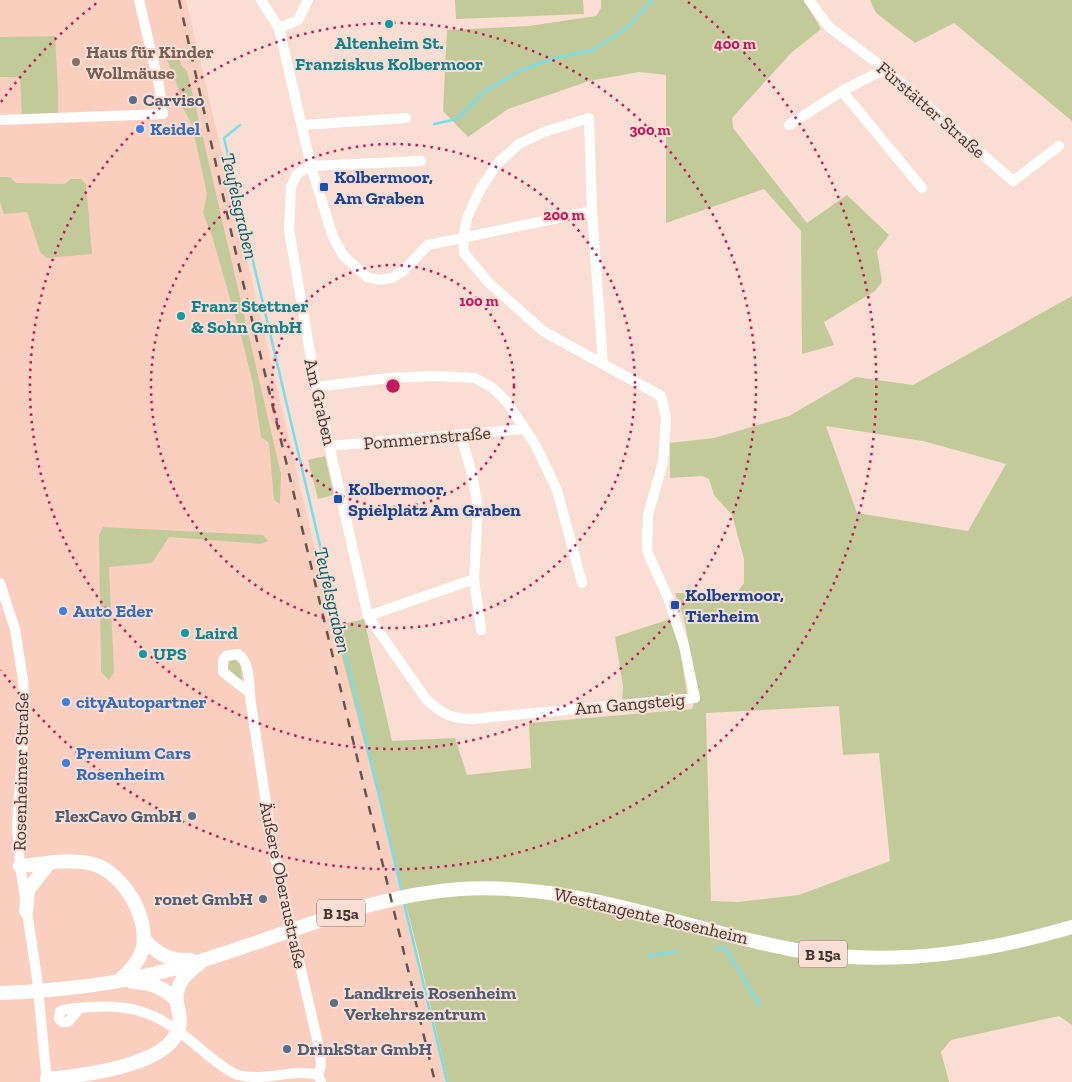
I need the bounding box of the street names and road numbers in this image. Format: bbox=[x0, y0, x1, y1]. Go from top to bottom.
street label: Fürstätter Straße bbox=[872, 57, 990, 163]
street label: Am Graben bbox=[299, 356, 341, 448]
street label: Pommernstraße bbox=[362, 421, 492, 455]
street label: Am Gangsteig bbox=[574, 688, 686, 720]
street label: Rosenheimer Straße bbox=[9, 693, 33, 851]
street label: Äußere Oberaustraße bbox=[255, 799, 311, 971]
street label: Westtangente Rosenheim bbox=[552, 883, 751, 949]
road number: B 15a bbox=[317, 900, 365, 926]
road number: B 15a bbox=[799, 941, 847, 968]

